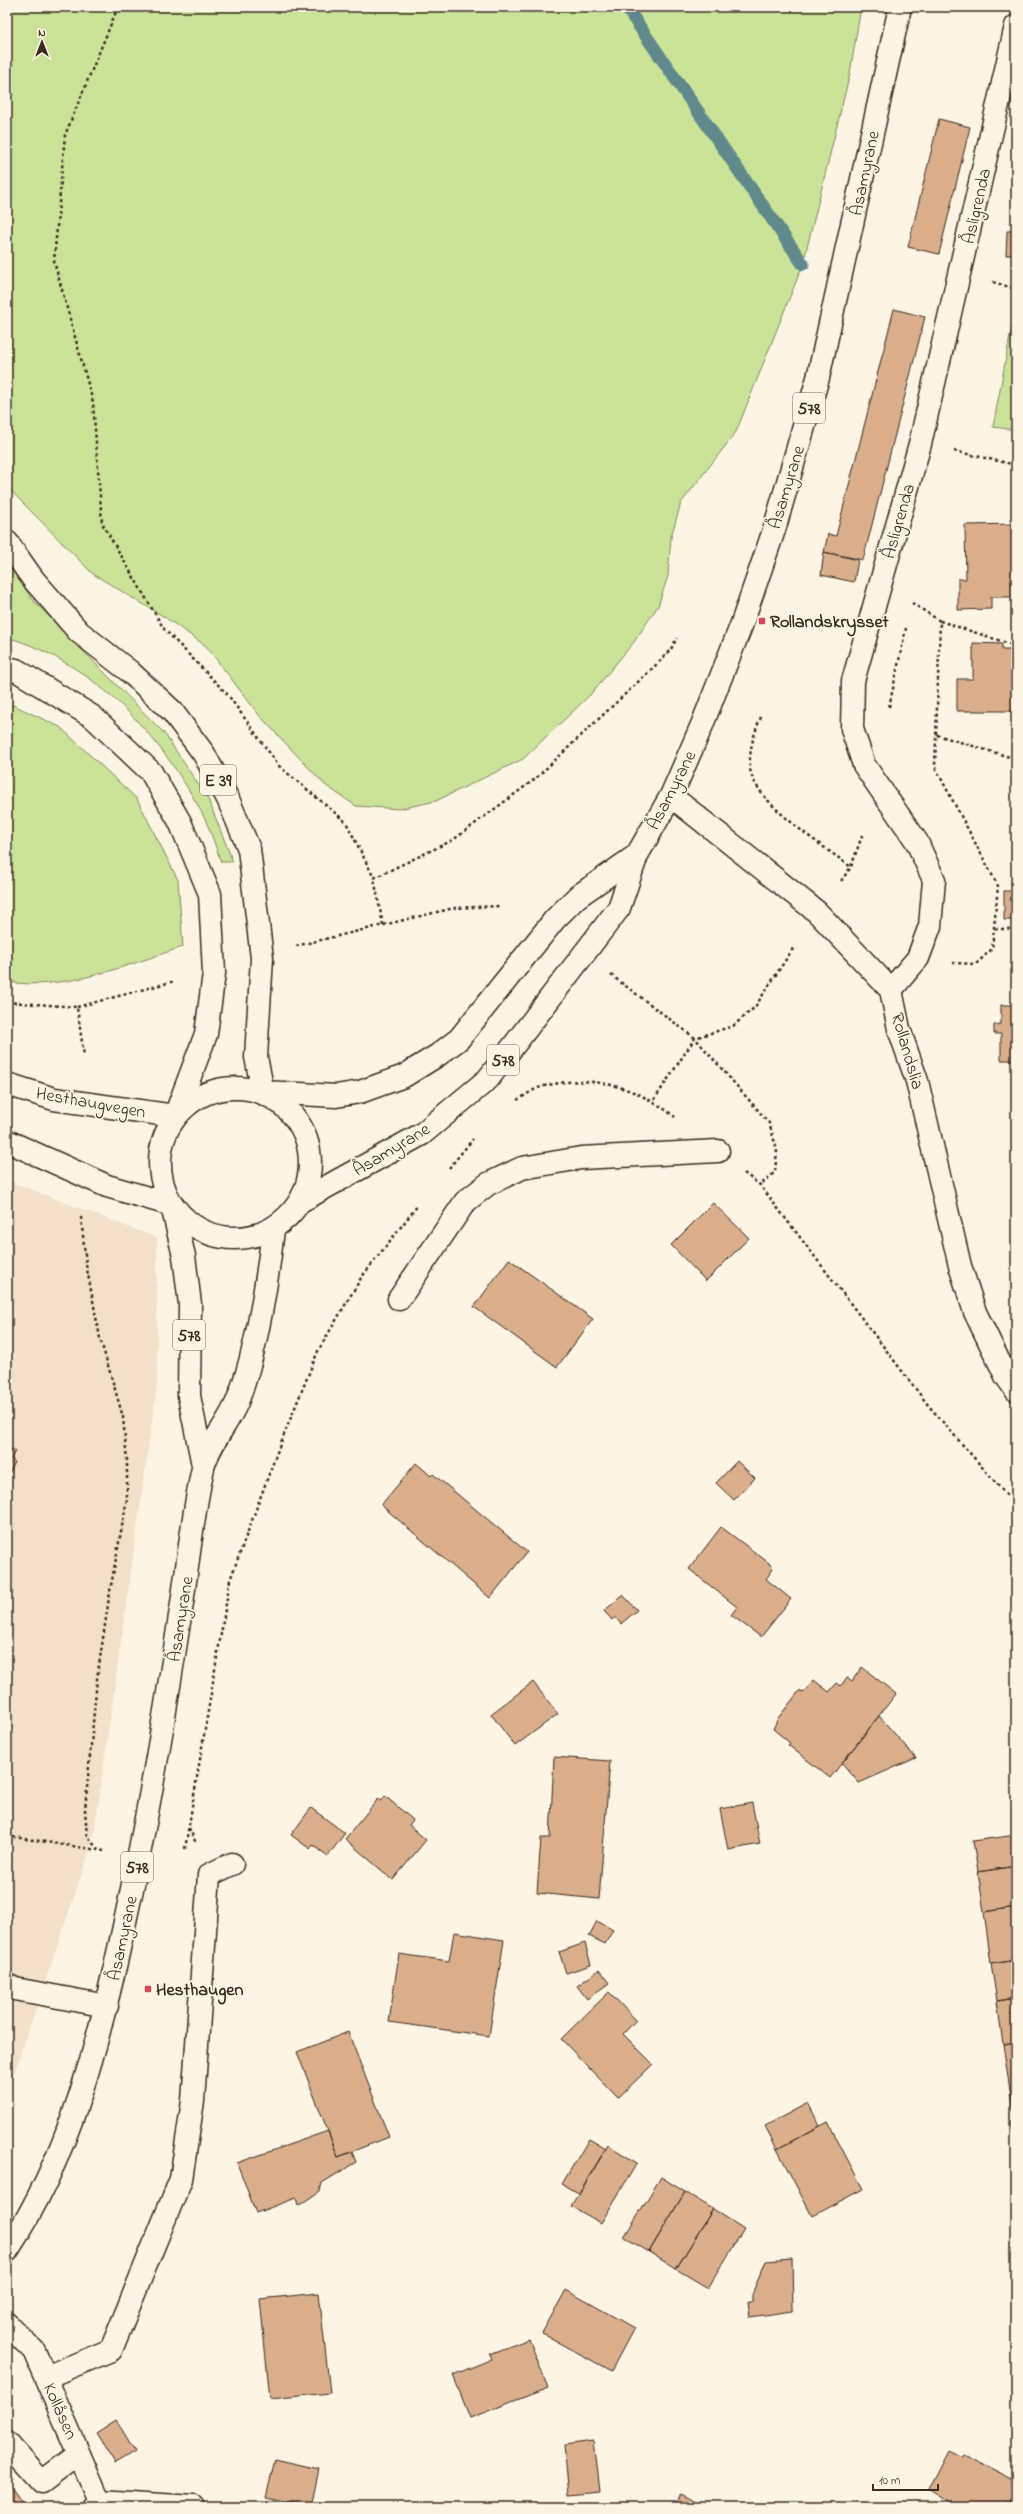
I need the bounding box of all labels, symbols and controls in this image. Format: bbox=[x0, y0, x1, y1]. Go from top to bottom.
north arrow bbox=[22, 22, 62, 62]
text: N bbox=[38, 25, 46, 41]
street label: Åsamyrane bbox=[844, 128, 888, 218]
street label: Åsligrenda bbox=[957, 166, 1000, 247]
road number: 578 bbox=[793, 393, 825, 423]
street label: Åsamyrane bbox=[763, 442, 813, 533]
street label: Åsligrenda bbox=[877, 481, 924, 562]
place label: Rollandskrysset bbox=[770, 610, 890, 637]
marker: Rollandskrysset bbox=[757, 616, 767, 626]
street label: Åsamyrane bbox=[642, 746, 704, 835]
road number: E 39 bbox=[200, 765, 236, 795]
street label: Rollandslia bbox=[883, 1010, 929, 1093]
road number: 578 bbox=[487, 1045, 519, 1075]
street label: Hesthaugvegen bbox=[34, 1082, 148, 1127]
street label: Åsamyrane bbox=[348, 1117, 436, 1184]
road number: 578 bbox=[173, 1320, 205, 1350]
street label: Åsamyrane bbox=[162, 1574, 202, 1664]
road number: 578 bbox=[121, 1852, 153, 1882]
street label: Åsamyrane bbox=[102, 1893, 146, 1983]
place label: Hesthaugen bbox=[156, 1978, 243, 2005]
marker: Hesthaugen bbox=[143, 1984, 153, 1994]
street label: Kollåsen bbox=[35, 2379, 83, 2444]
scale bar bbox=[873, 2466, 938, 2492]
text: 10 m bbox=[879, 2472, 900, 2490]

